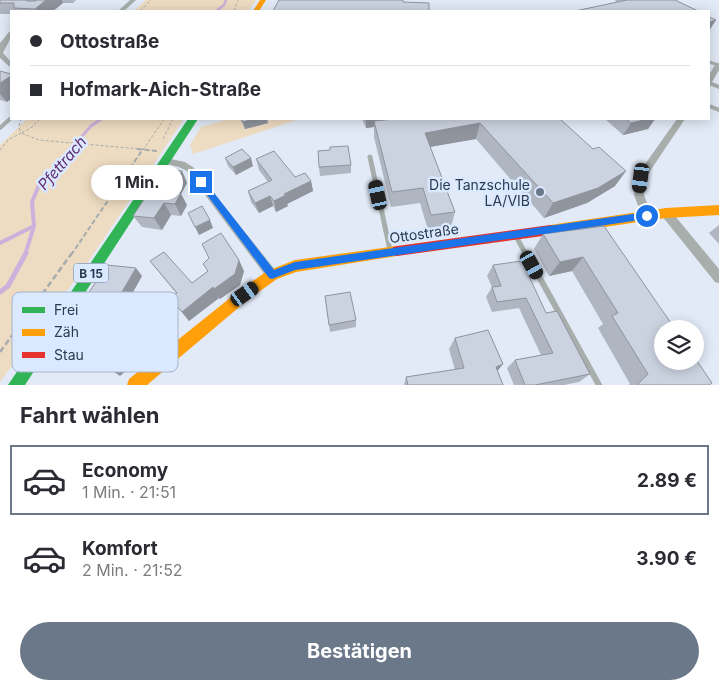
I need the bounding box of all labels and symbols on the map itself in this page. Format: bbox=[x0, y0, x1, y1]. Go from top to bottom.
water label: Pfettrach bbox=[34, 132, 91, 194]
car bbox=[631, 162, 650, 194]
callout: 1 Min. bbox=[91, 164, 184, 200]
route end bbox=[190, 171, 212, 193]
place label: Die Tanzschule LA/VIB bbox=[429, 176, 530, 209]
car bbox=[367, 179, 388, 211]
marker: Die Tanzschule LA/VIB bbox=[534, 186, 546, 198]
route start bbox=[636, 205, 658, 227]
street label: Ottostraße bbox=[388, 220, 460, 246]
car bbox=[518, 248, 545, 282]
road number: B 15 bbox=[74, 264, 108, 282]
car bbox=[228, 279, 261, 309]
legend bbox=[12, 292, 178, 372]
text: Frei bbox=[54, 301, 78, 318]
text: Zäh bbox=[54, 323, 79, 340]
text: Stau bbox=[54, 346, 84, 363]

